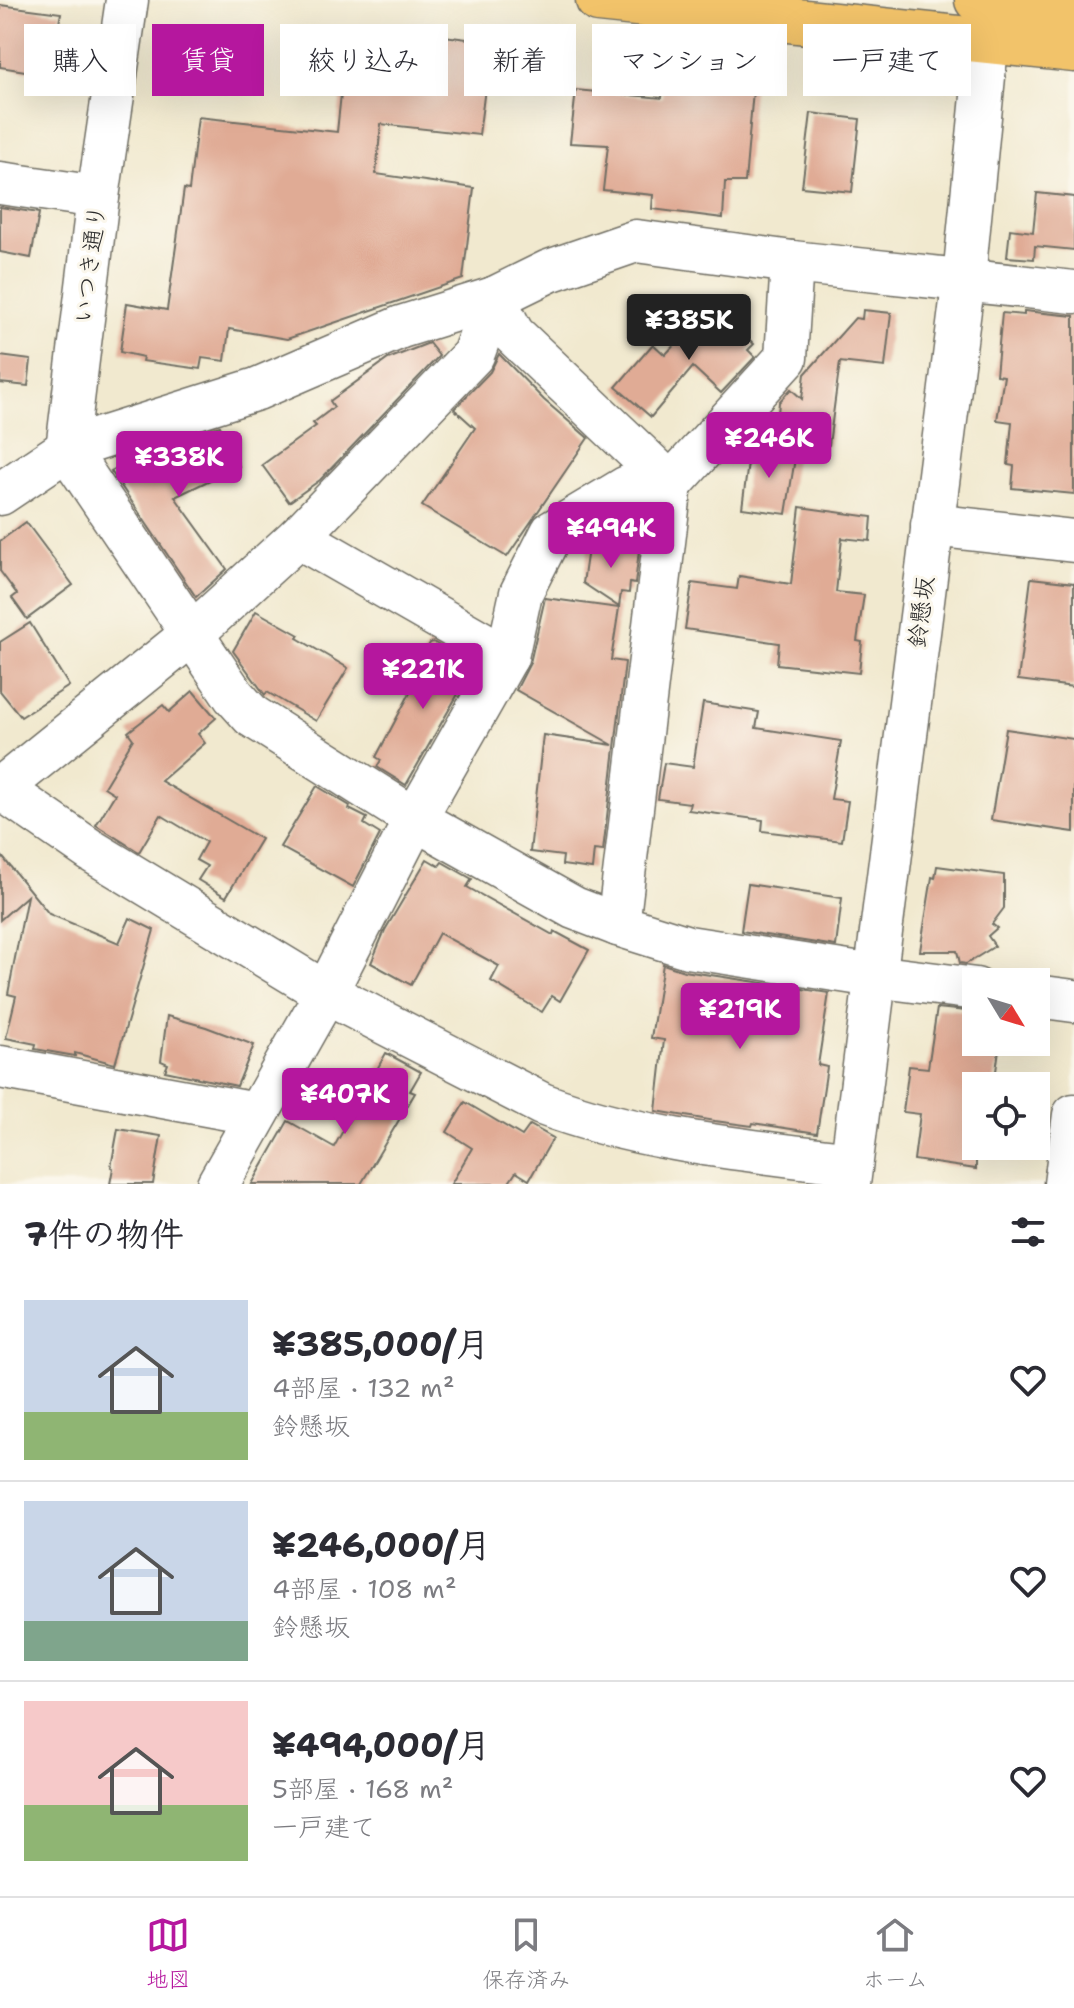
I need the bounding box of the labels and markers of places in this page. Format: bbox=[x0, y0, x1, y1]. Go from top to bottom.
pin: ¥385K bbox=[633, 294, 745, 362]
pin: ¥246K bbox=[713, 412, 825, 480]
pin: ¥338K bbox=[123, 431, 235, 499]
pin: ¥494K bbox=[555, 502, 667, 570]
pin: ¥221K bbox=[367, 643, 479, 711]
pin: ¥219K bbox=[684, 983, 796, 1051]
pin: ¥407K bbox=[289, 1068, 401, 1136]

